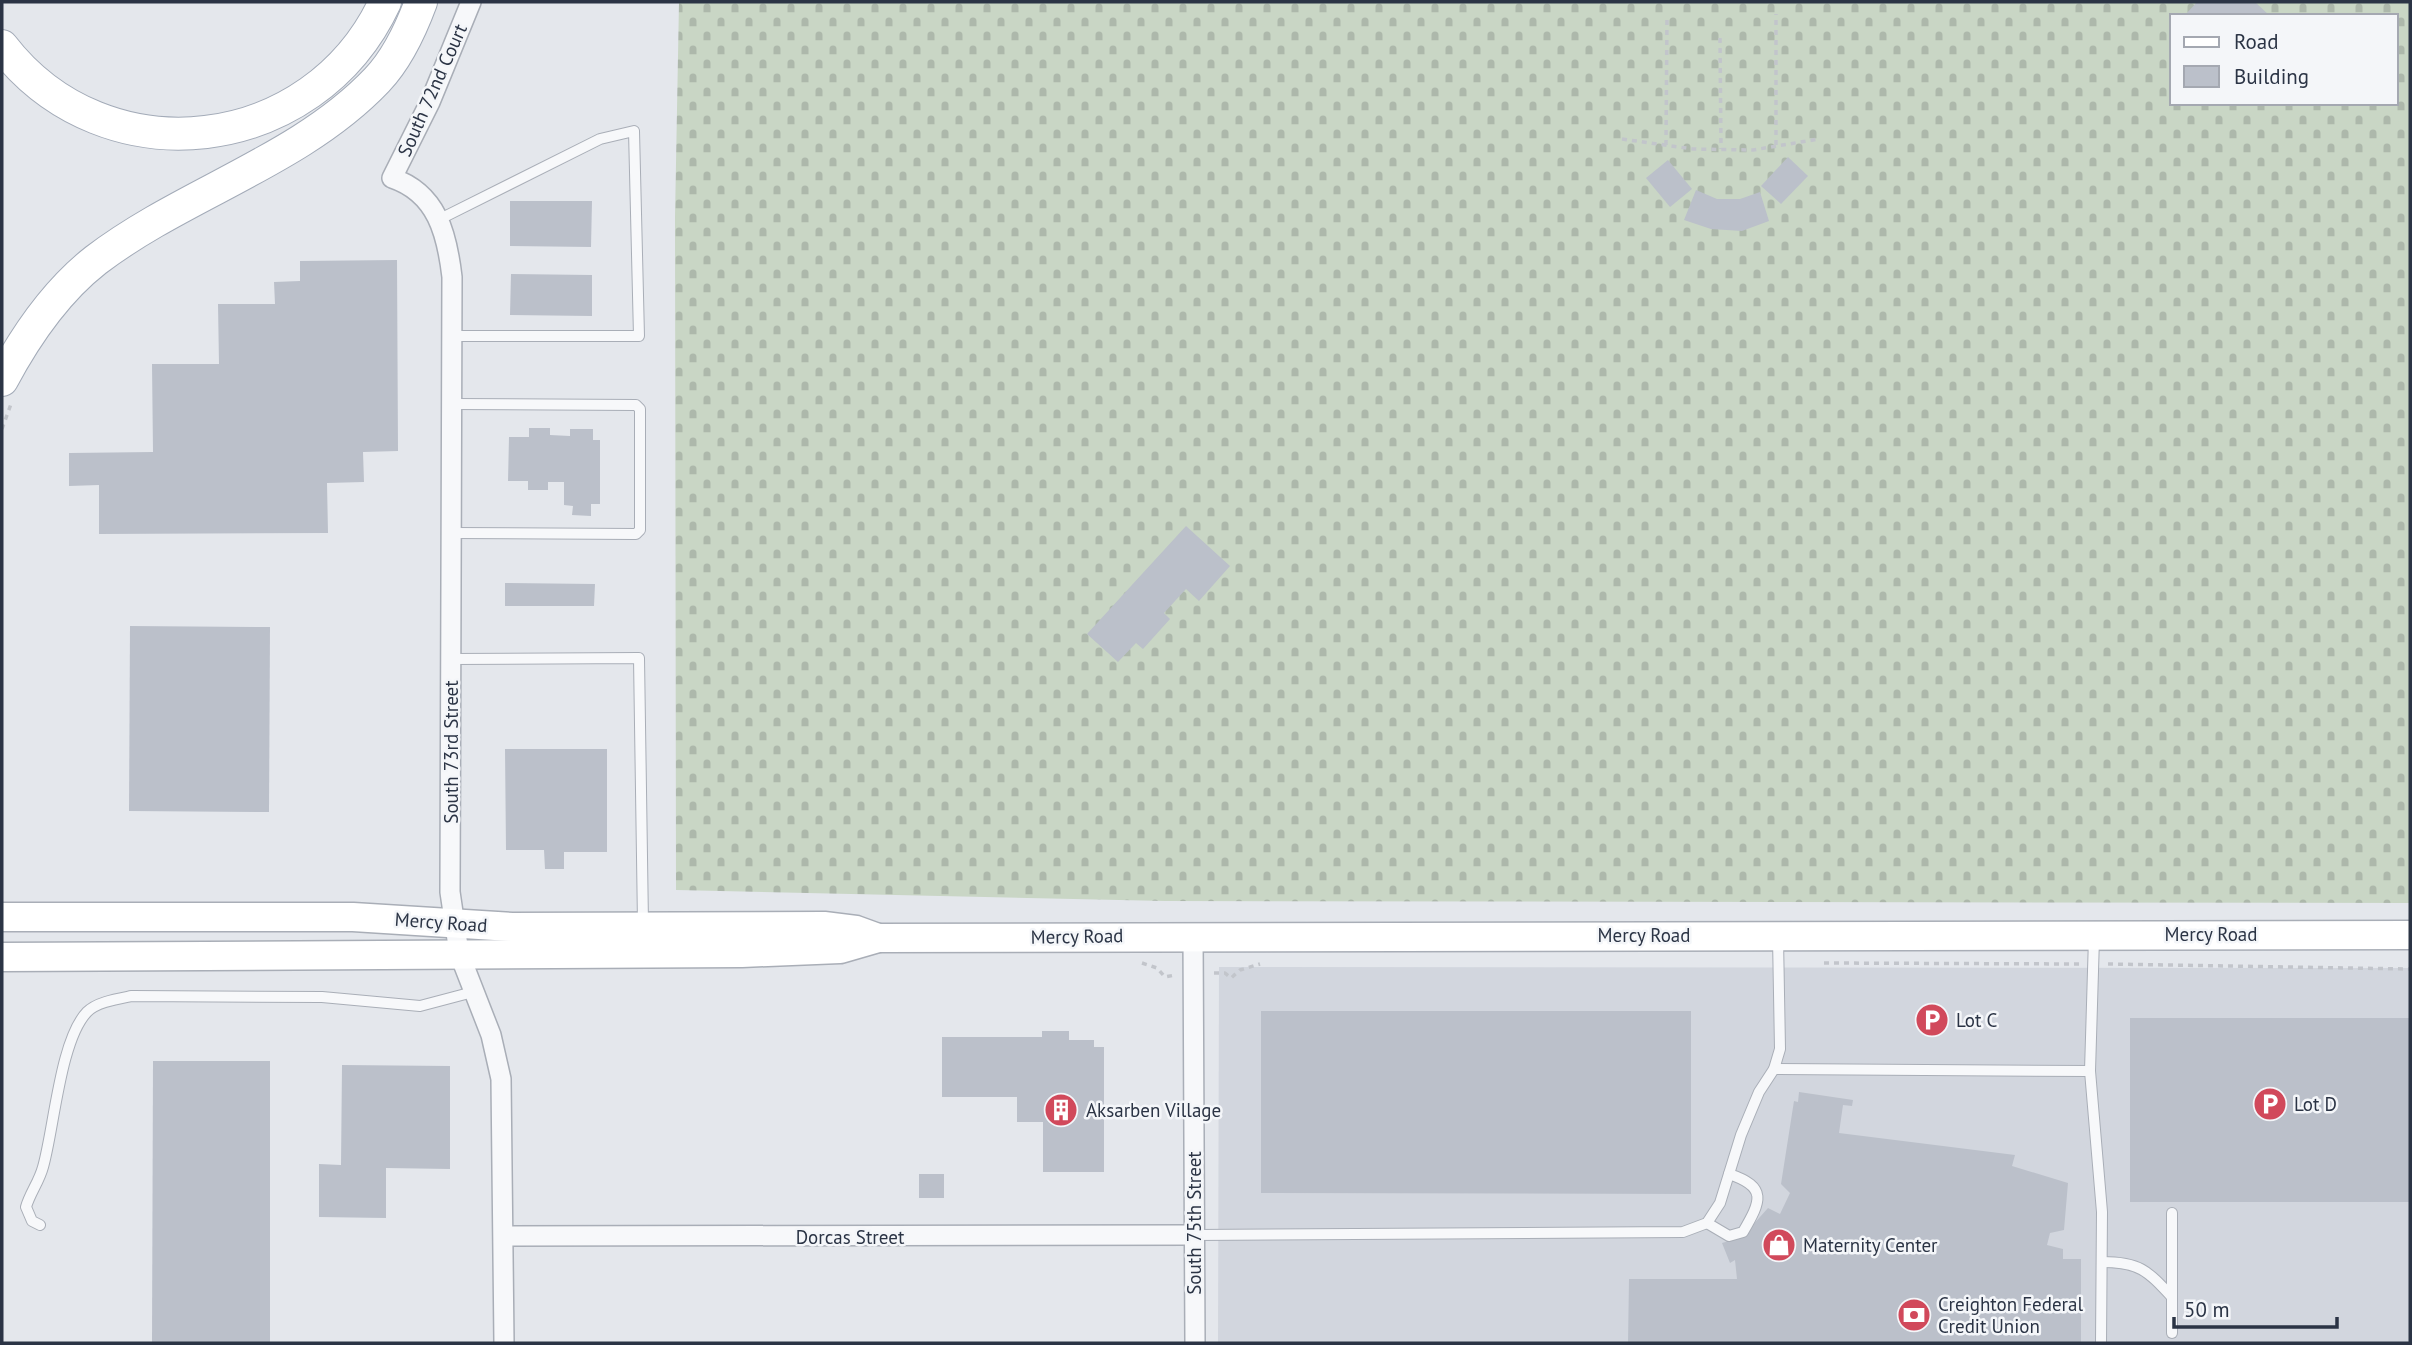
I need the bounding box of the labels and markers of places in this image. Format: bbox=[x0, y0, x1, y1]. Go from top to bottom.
parking icon: Lot C bbox=[1913, 1001, 1951, 1039]
place label: Lot C bbox=[1956, 1008, 1997, 1032]
parking icon: Lot D bbox=[2251, 1085, 2289, 1123]
building icon: Aksarben Village bbox=[1042, 1091, 1080, 1129]
place label: Lot D bbox=[2294, 1092, 2337, 1116]
place label: Aksarben Village bbox=[1086, 1098, 1221, 1122]
shop icon: Maternity Center bbox=[1760, 1226, 1798, 1264]
place label: Maternity Center bbox=[1803, 1233, 1938, 1257]
place label: Creighton Federal Credit Union bbox=[1938, 1292, 2083, 1338]
bank icon: Creighton Federal Credit Union bbox=[1895, 1296, 1933, 1334]

